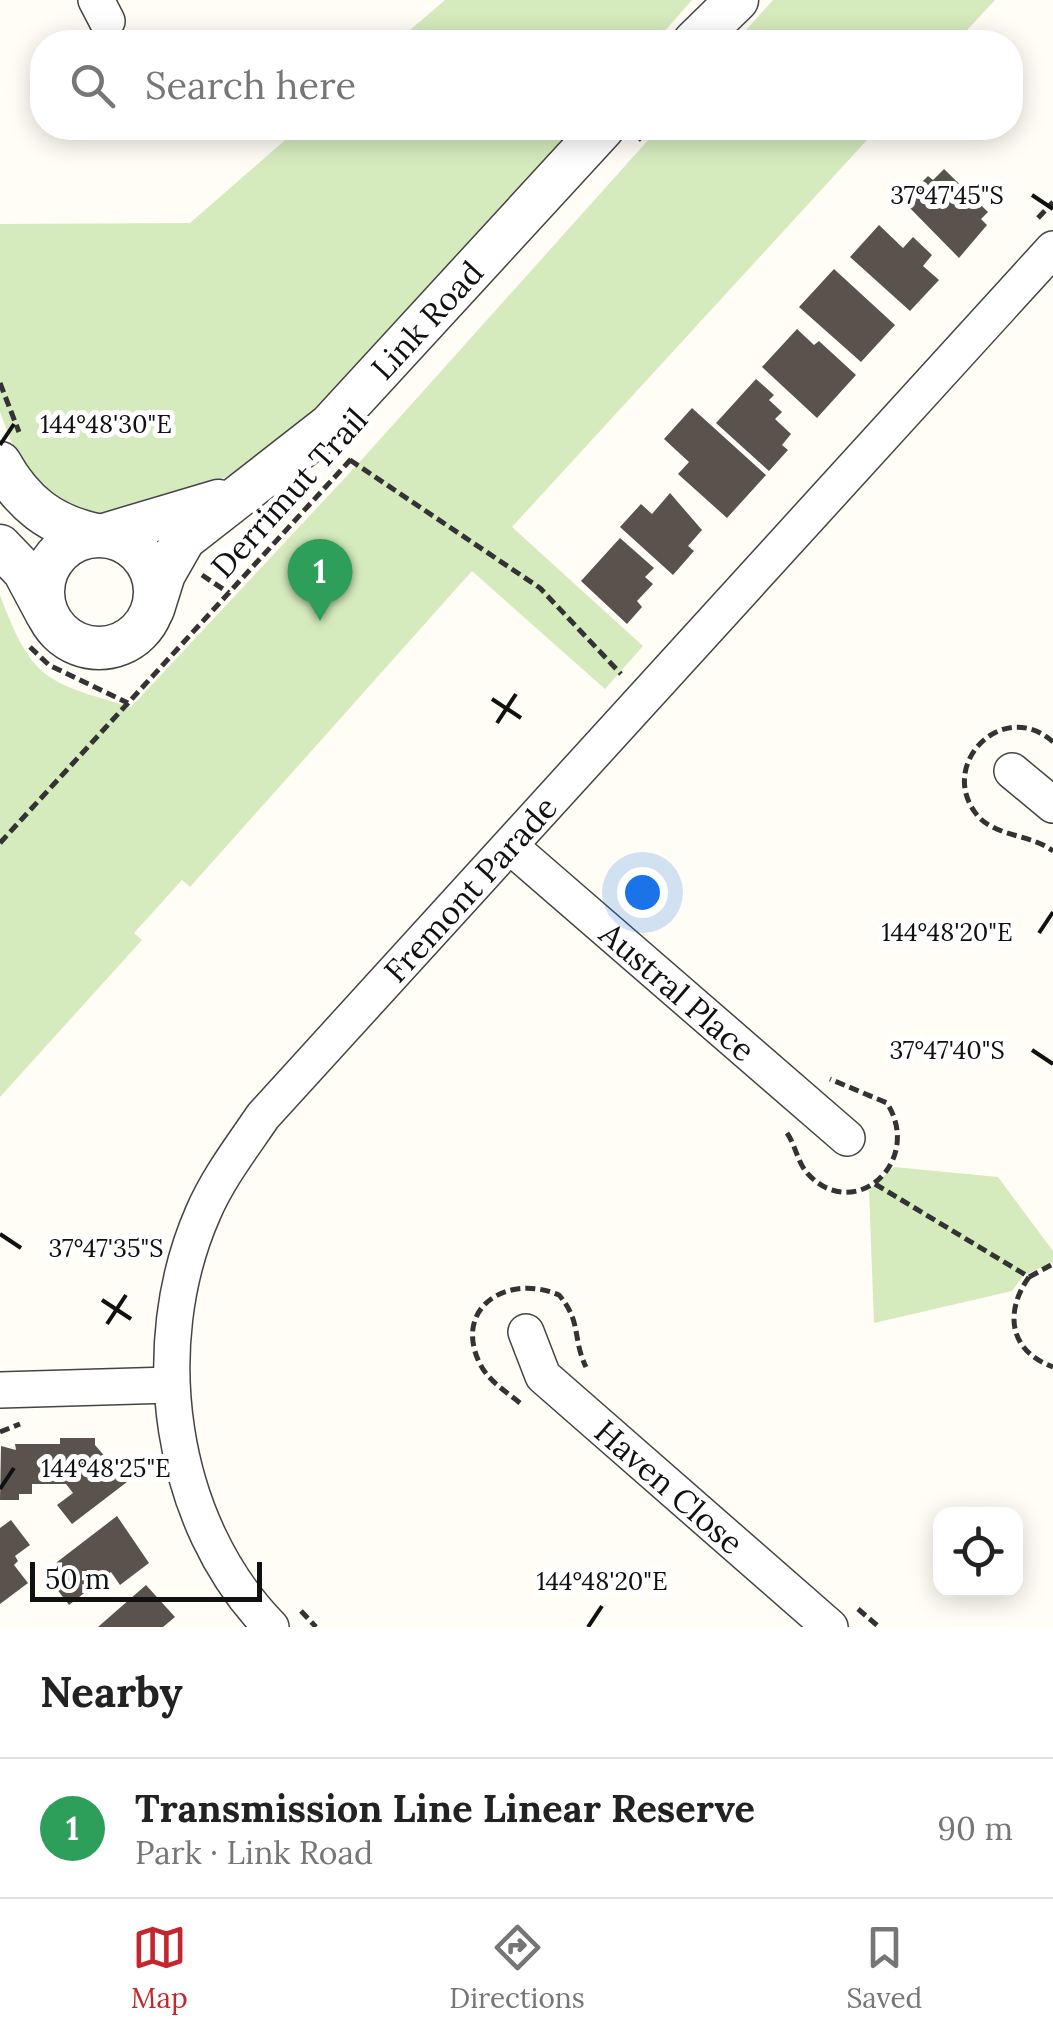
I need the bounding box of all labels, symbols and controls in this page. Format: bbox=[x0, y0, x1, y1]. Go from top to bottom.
search box bbox=[30, 30, 1023, 140]
icon: search bbox=[65, 58, 120, 113]
text: Search here bbox=[145, 61, 356, 109]
text: 37°47'45"S bbox=[890, 179, 1004, 211]
street label: Link Road bbox=[362, 252, 491, 388]
street label: Derrimut Trail bbox=[202, 400, 376, 586]
text: 144°48'30"E bbox=[40, 408, 172, 440]
pin: 1 bbox=[288, 538, 352, 621]
street label: Fremont Parade bbox=[375, 787, 565, 991]
your location bbox=[617, 867, 668, 918]
street label: Austral Place bbox=[591, 912, 764, 1070]
text: 144°48'20"E bbox=[881, 916, 1013, 948]
text: 37°47'40"S bbox=[889, 1034, 1005, 1066]
text: 37°47'35"S bbox=[49, 1232, 163, 1264]
street label: Haven Close bbox=[587, 1410, 752, 1563]
text: 144°48'25"E bbox=[41, 1452, 171, 1484]
map controls bbox=[933, 1507, 1023, 1597]
button: locate bbox=[933, 1507, 1023, 1597]
scale bar bbox=[30, 1557, 262, 1602]
text: 50 m bbox=[45, 1561, 110, 1597]
text: 144°48'20"E bbox=[536, 1565, 668, 1597]
text: Nearby bbox=[40, 1665, 183, 1719]
text: Transmission Line Linear Reserve bbox=[135, 1784, 755, 1832]
text: 1 bbox=[66, 1808, 79, 1849]
text: 90 m bbox=[938, 1808, 1013, 1849]
text: Park · Link Road bbox=[135, 1832, 373, 1873]
tab: Map bbox=[131, 1920, 188, 2016]
tab: Directions bbox=[449, 1920, 585, 2016]
tab: Saved bbox=[846, 1920, 922, 2016]

